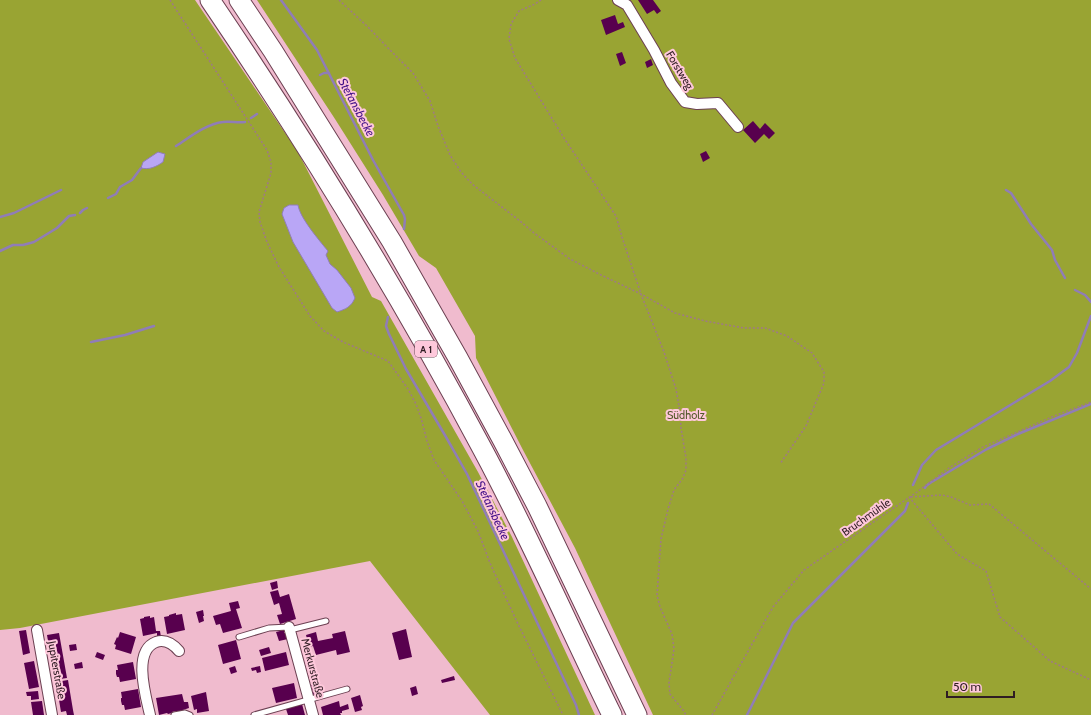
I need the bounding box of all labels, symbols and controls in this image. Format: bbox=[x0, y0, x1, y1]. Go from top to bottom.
street label: Forstweg bbox=[663, 48, 697, 92]
water label: Stefansbecke bbox=[335, 75, 379, 139]
road number: A 1 bbox=[415, 341, 437, 357]
park label: Südholz bbox=[667, 408, 705, 422]
water label: Stefansbecke bbox=[473, 478, 513, 542]
street label: Bruchmühle bbox=[839, 495, 893, 539]
street label: Merkurstraße bbox=[298, 637, 328, 700]
street label: Jupiterstraße bbox=[45, 639, 69, 700]
scale bar bbox=[947, 673, 1014, 699]
text: 50 m bbox=[953, 679, 981, 694]

